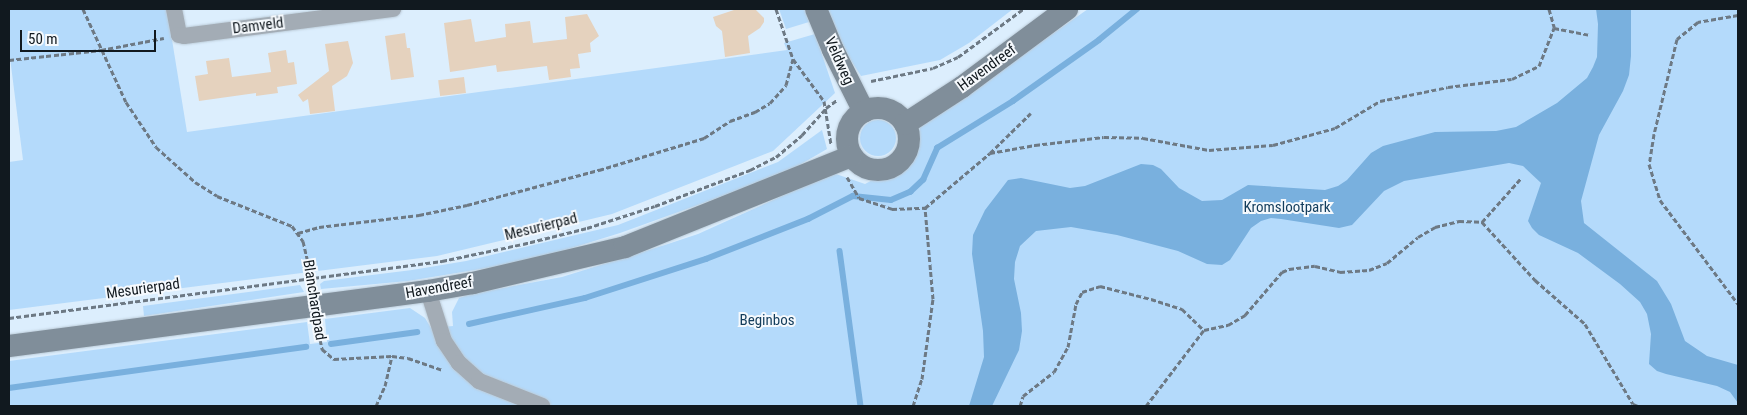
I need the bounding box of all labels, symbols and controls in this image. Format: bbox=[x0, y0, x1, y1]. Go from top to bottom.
street label: Damveld bbox=[231, 14, 285, 38]
scale bar bbox=[22, 20, 159, 52]
text: 50 m bbox=[28, 30, 58, 48]
street label: Veldweg bbox=[821, 34, 857, 88]
street label: Havendreef bbox=[954, 41, 1020, 95]
park label: Kromslootpark bbox=[1243, 199, 1331, 217]
street label: Mesurierpad bbox=[503, 209, 579, 245]
street label: Blanchardpad bbox=[299, 258, 329, 342]
street label: Havendreef bbox=[404, 273, 474, 303]
street label: Mesurierpad bbox=[105, 275, 181, 303]
park label: Beginbos bbox=[739, 312, 795, 330]

